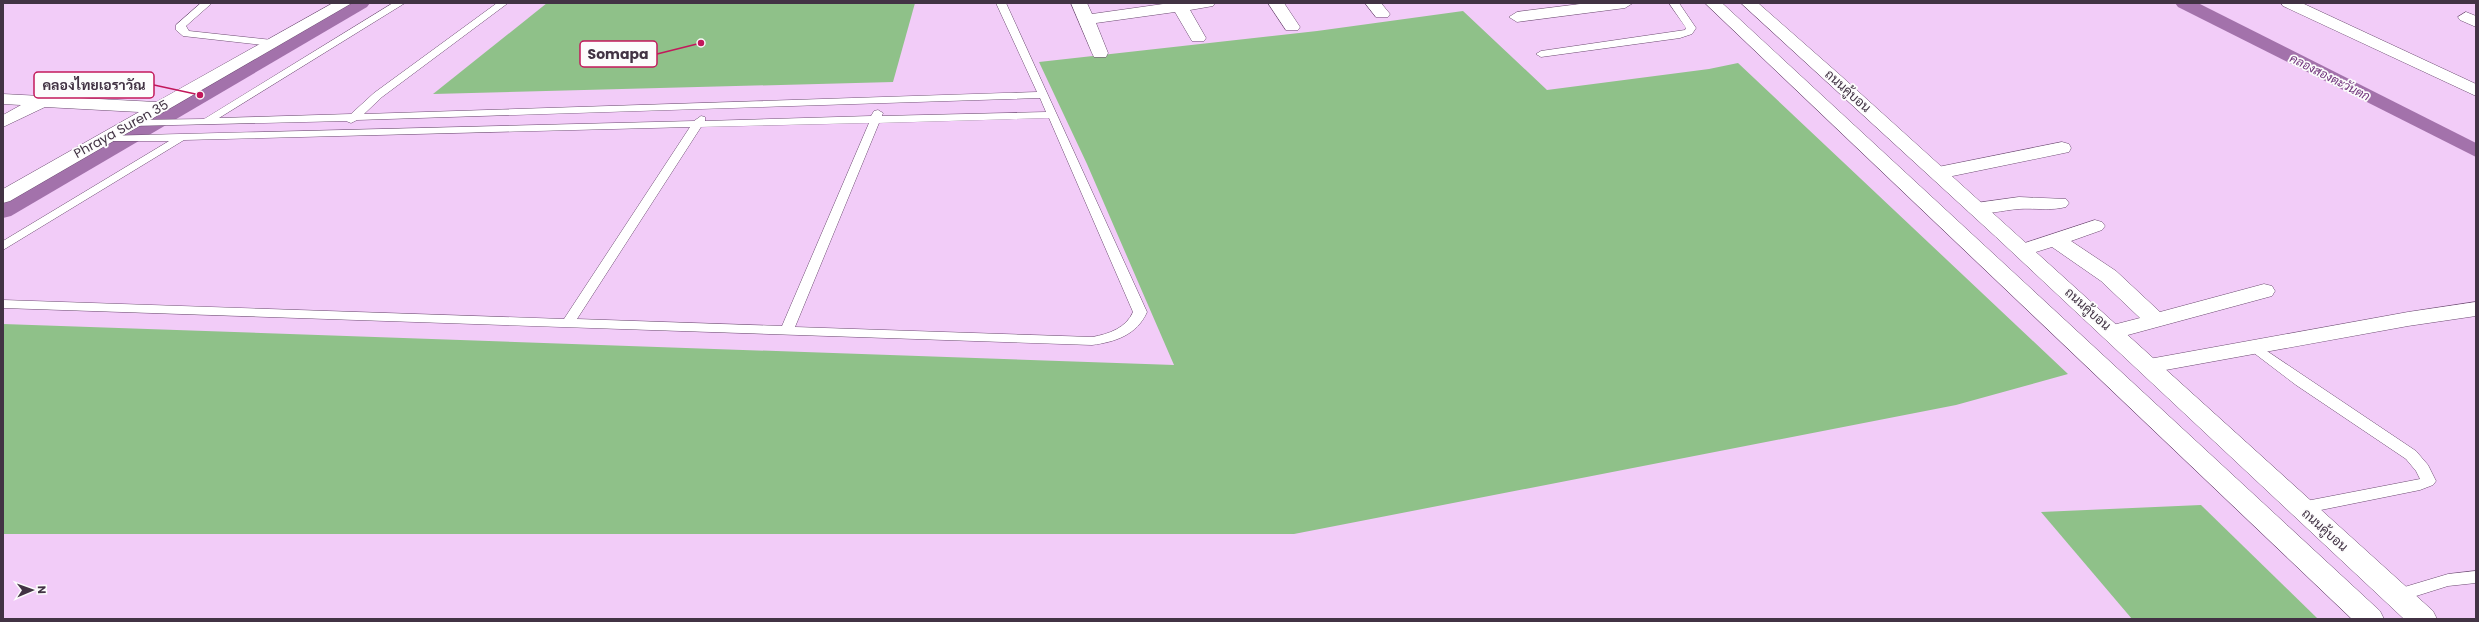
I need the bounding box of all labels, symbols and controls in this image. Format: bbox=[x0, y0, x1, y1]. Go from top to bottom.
callout: Somapa bbox=[580, 41, 657, 67]
text: Somapa bbox=[588, 44, 648, 64]
water label: คลองสองตะวันตก bbox=[2287, 49, 2373, 105]
street label: ถนนคู้บอน bbox=[1821, 65, 1875, 117]
callout: คลองไทยเอราวัณ bbox=[34, 72, 154, 98]
text: คลองไทยเอราวัณ bbox=[42, 75, 146, 95]
street label: Phraya Suren 35 bbox=[70, 95, 172, 163]
street label: ถนนคู้บอน bbox=[2061, 283, 2115, 335]
street label: ถนนคู้บอน bbox=[2298, 504, 2352, 556]
north arrow bbox=[12, 570, 52, 610]
text: N bbox=[34, 585, 50, 594]

